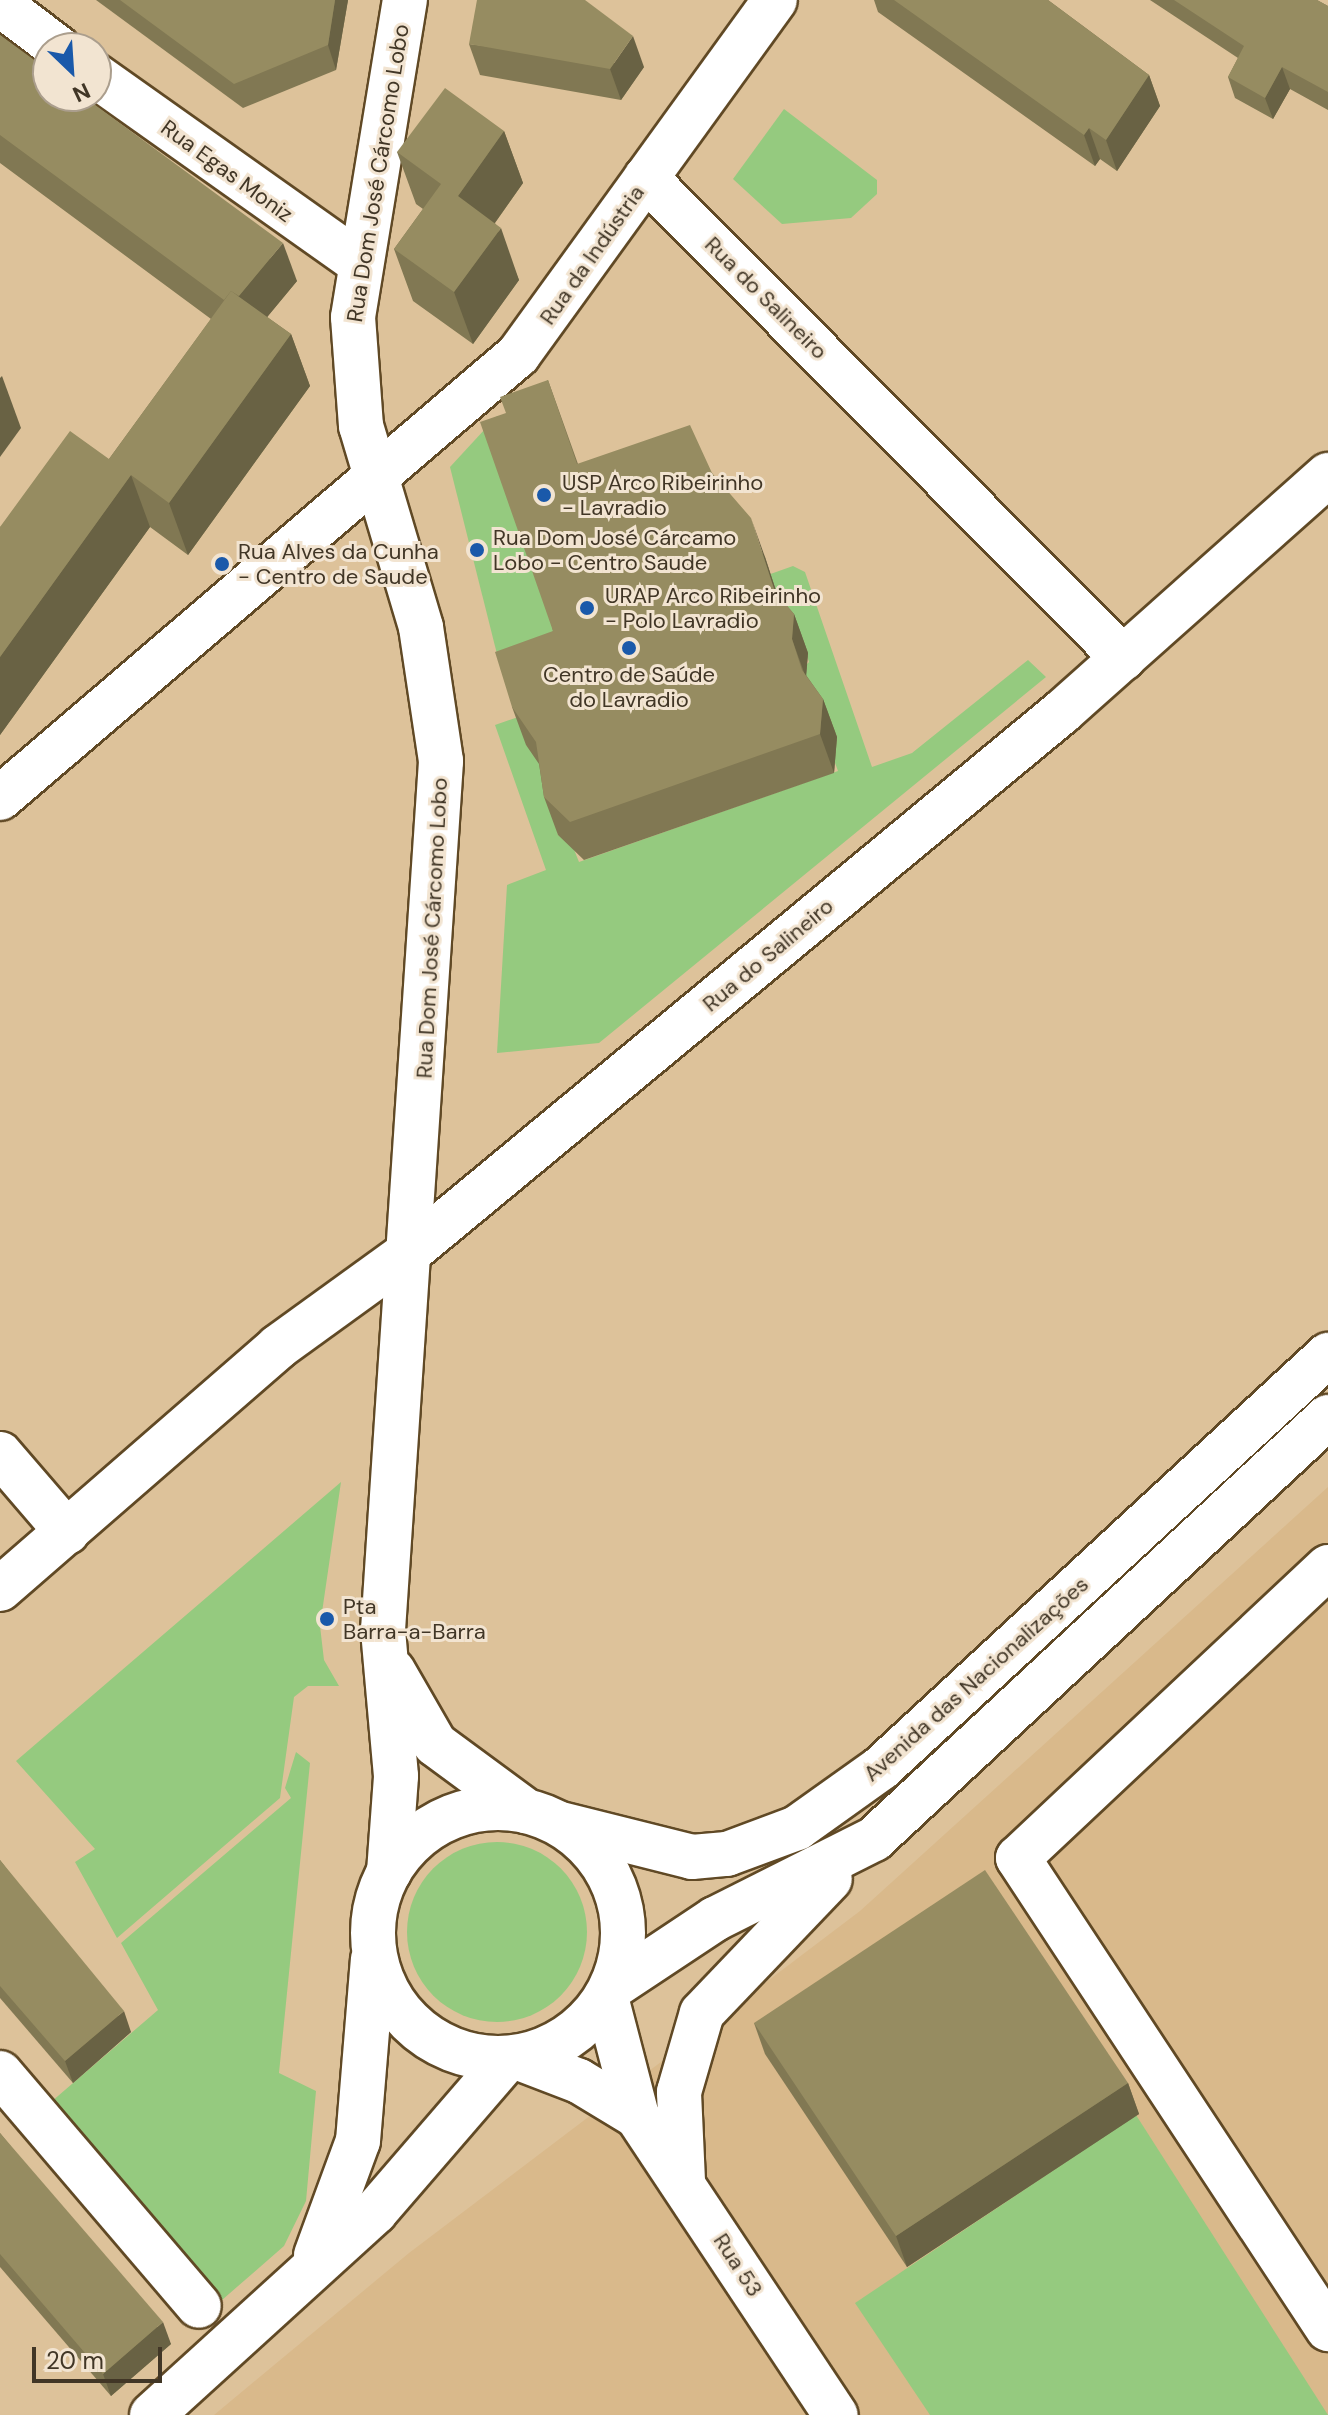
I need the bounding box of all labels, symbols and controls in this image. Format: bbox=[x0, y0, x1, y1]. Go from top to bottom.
street label: Rua Dom José Cárcomo Lobo bbox=[341, 22, 415, 324]
north arrow bbox=[32, 32, 112, 112]
text: N bbox=[68, 76, 95, 109]
street label: Rua Egas Moniz bbox=[156, 114, 298, 228]
street label: Rua da Indústria bbox=[534, 180, 650, 330]
street label: Rua do Salineiro bbox=[699, 231, 833, 365]
place label: USP Arco Ribeirinho - Lavradio bbox=[562, 469, 763, 520]
marker: USP Arco Ribeirinho - Lavradio bbox=[533, 484, 555, 506]
place label: Rua Dom José Cárcamo Lobo - Centro Saude bbox=[493, 524, 736, 576]
place label: Rua Alves da Cunha - Centro de Saude bbox=[238, 538, 439, 590]
marker: Rua Dom José Cárcamo Lobo - Centro Saude bbox=[468, 541, 486, 559]
marker: Rua Alves da Cunha - Centro de Saude bbox=[213, 555, 231, 573]
place label: URAP Arco Ribeirinho - Polo Lavradio bbox=[605, 582, 821, 634]
marker: URAP Arco Ribeirinho - Polo Lavradio bbox=[576, 597, 598, 619]
marker: Centro de Saúde do Lavradio bbox=[620, 639, 638, 657]
place label: Centro de Saúde do Lavradio bbox=[543, 661, 715, 712]
street label: Rua Dom José Cárcomo Lobo bbox=[411, 777, 453, 1079]
street label: Rua do Salineiro bbox=[697, 893, 839, 1017]
street label: Avenida das Nacionalizações bbox=[858, 1571, 1094, 1787]
place label: Pta Barra-a-Barra bbox=[343, 1593, 486, 1644]
marker: Pta Barra-a-Barra bbox=[318, 1610, 336, 1628]
street label: Rua 53 bbox=[708, 2228, 768, 2302]
scale bar bbox=[36, 2331, 166, 2381]
text: 20 m bbox=[46, 2345, 104, 2376]

